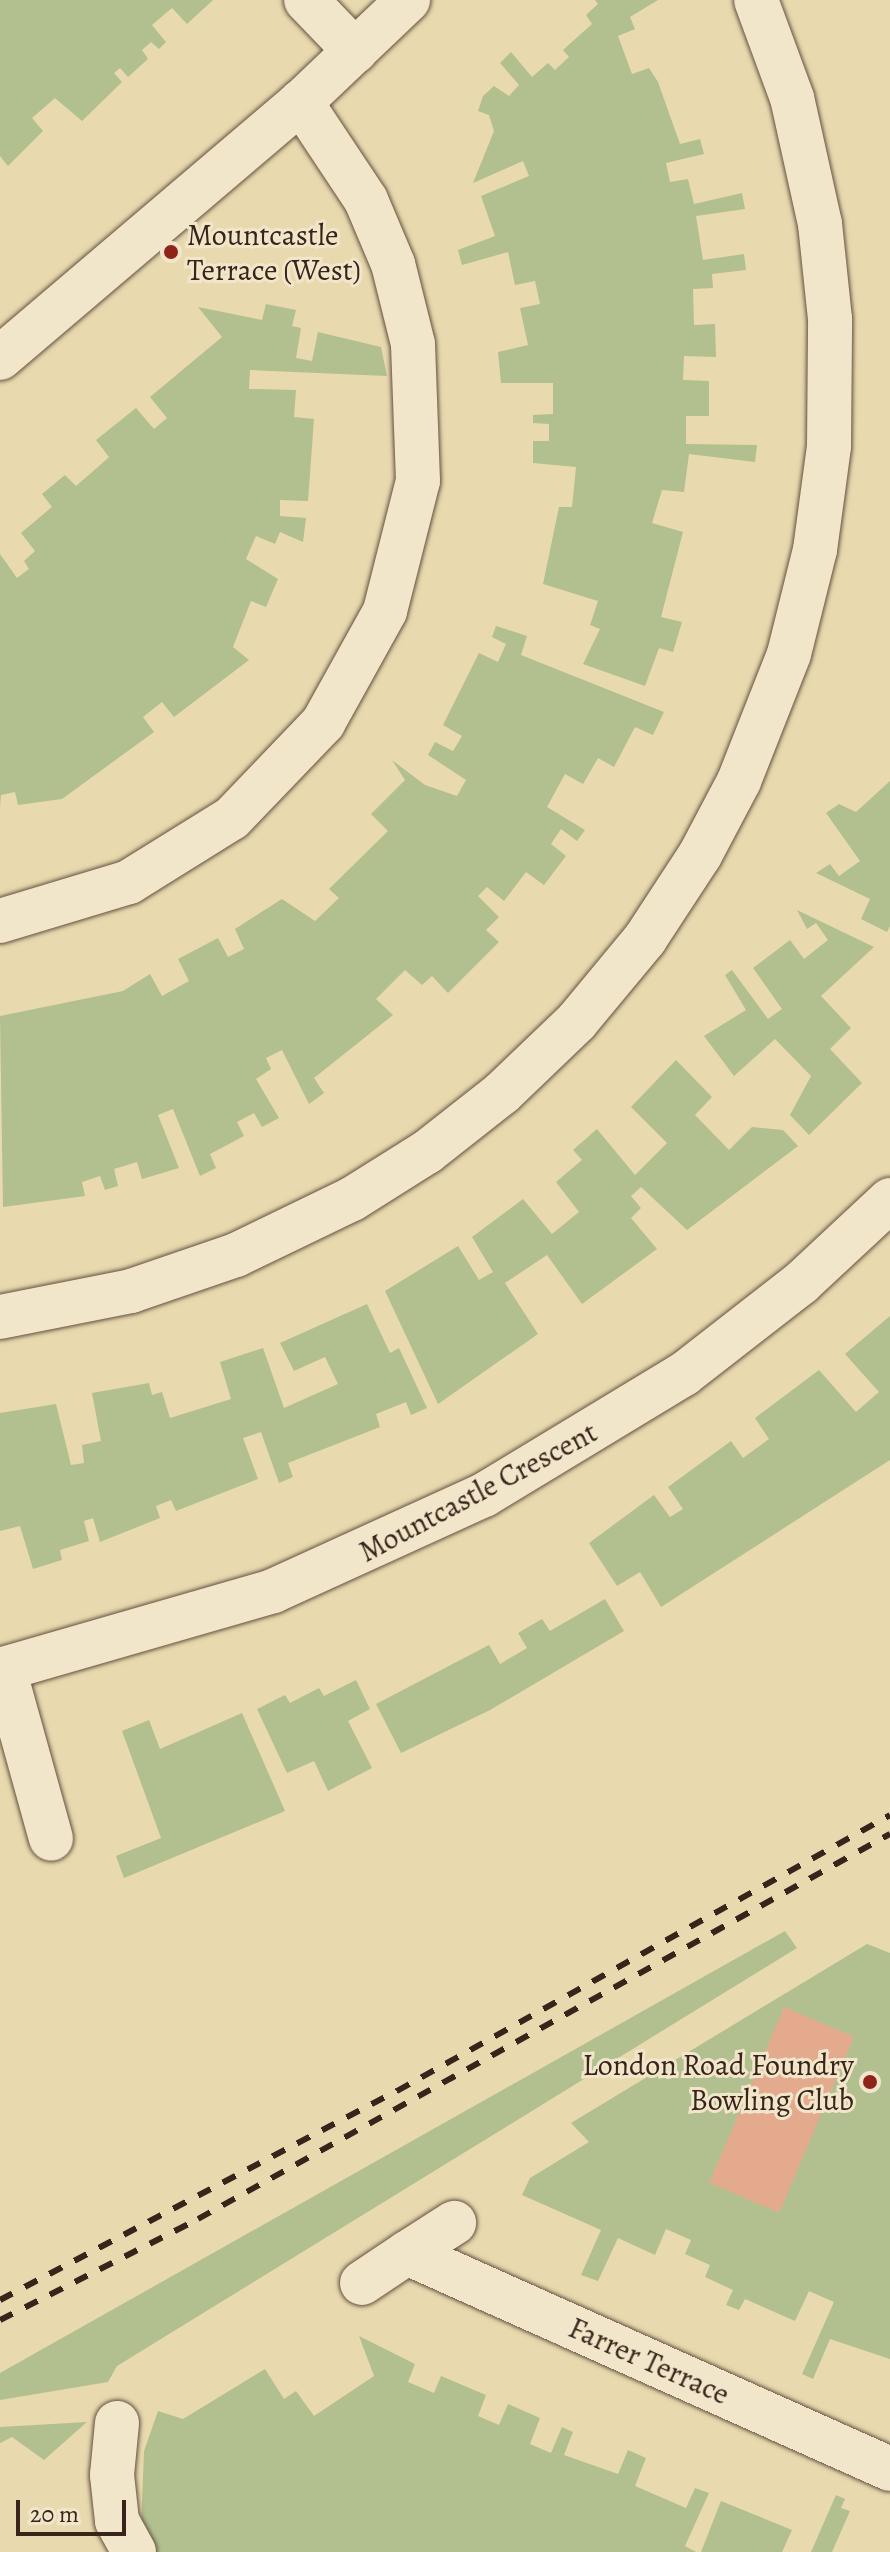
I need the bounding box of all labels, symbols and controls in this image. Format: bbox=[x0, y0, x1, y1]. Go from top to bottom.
place label: Mountcastle Terrace (West) bbox=[187, 217, 361, 288]
marker: Mountcastle Terrace (West) bbox=[162, 243, 180, 261]
street label: Mountcastle Crescent bbox=[353, 1414, 603, 1570]
place label: London Road Foundry Bowling Club bbox=[583, 2047, 854, 2118]
marker: London Road Foundry Bowling Club bbox=[861, 2073, 879, 2091]
street label: Farrer Terrace bbox=[563, 2310, 735, 2412]
scale bar bbox=[20, 2484, 130, 2534]
text: 20 m bbox=[30, 2498, 79, 2530]

